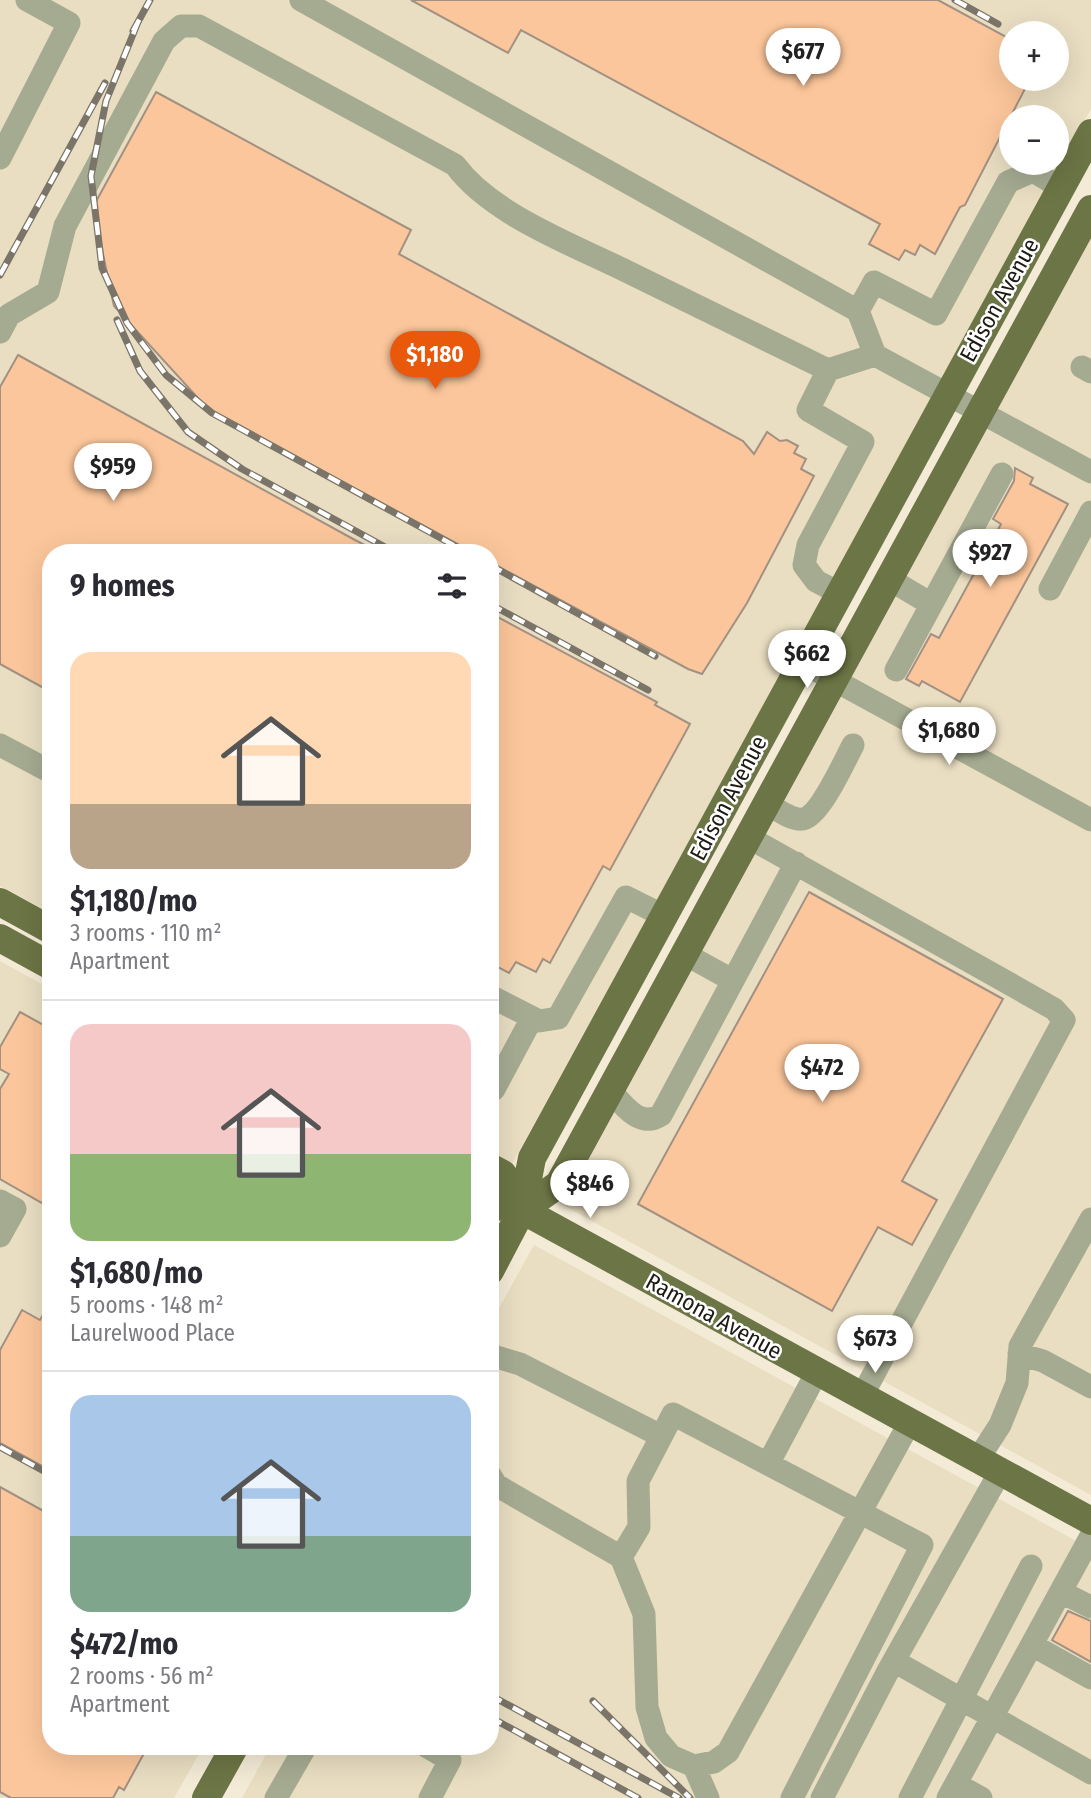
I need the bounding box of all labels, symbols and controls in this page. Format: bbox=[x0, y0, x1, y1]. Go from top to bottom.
map controls bbox=[999, 21, 1069, 175]
button: + bbox=[999, 21, 1069, 91]
pin: $677 bbox=[762, 28, 844, 88]
text: $677 bbox=[782, 37, 824, 65]
button: − bbox=[999, 105, 1069, 175]
street label: Edison Avenue bbox=[954, 233, 1044, 367]
pin: $1,180 bbox=[378, 332, 492, 391]
text: $1,180 bbox=[406, 340, 464, 368]
pin: $959 bbox=[72, 444, 154, 503]
text: $959 bbox=[90, 452, 136, 480]
pin: $927 bbox=[949, 530, 1031, 589]
text: $927 bbox=[969, 538, 1012, 566]
icon: filters bbox=[433, 567, 471, 605]
text: 9 homes bbox=[70, 568, 175, 604]
pin: $662 bbox=[766, 630, 848, 690]
text: $662 bbox=[784, 639, 830, 667]
icon: home bbox=[208, 698, 334, 824]
pin: $1,680 bbox=[892, 708, 1006, 767]
text: $1,680 bbox=[918, 716, 980, 744]
street label: Edison Avenue bbox=[683, 731, 773, 865]
text: $1,180/mo bbox=[70, 883, 197, 919]
text: 3 rooms · 110 m² bbox=[70, 919, 221, 947]
text: Apartment bbox=[70, 947, 170, 975]
pin: $472 bbox=[781, 1044, 863, 1104]
text: $472 bbox=[800, 1053, 844, 1081]
icon: home bbox=[208, 1070, 334, 1196]
pin: $846 bbox=[549, 1160, 631, 1220]
text: $846 bbox=[566, 1169, 614, 1197]
text: $1,680/mo bbox=[70, 1255, 203, 1291]
street label: Ramona Avenue bbox=[641, 1267, 787, 1365]
text: 5 rooms · 148 m² bbox=[70, 1291, 224, 1319]
pin: $673 bbox=[834, 1316, 916, 1375]
text: Laurelwood Place bbox=[70, 1319, 235, 1347]
text: $673 bbox=[853, 1324, 897, 1352]
icon: home bbox=[208, 1441, 334, 1567]
text: $472/mo bbox=[70, 1626, 178, 1662]
text: 2 rooms · 56 m² bbox=[70, 1662, 214, 1690]
text: Apartment bbox=[70, 1690, 170, 1718]

